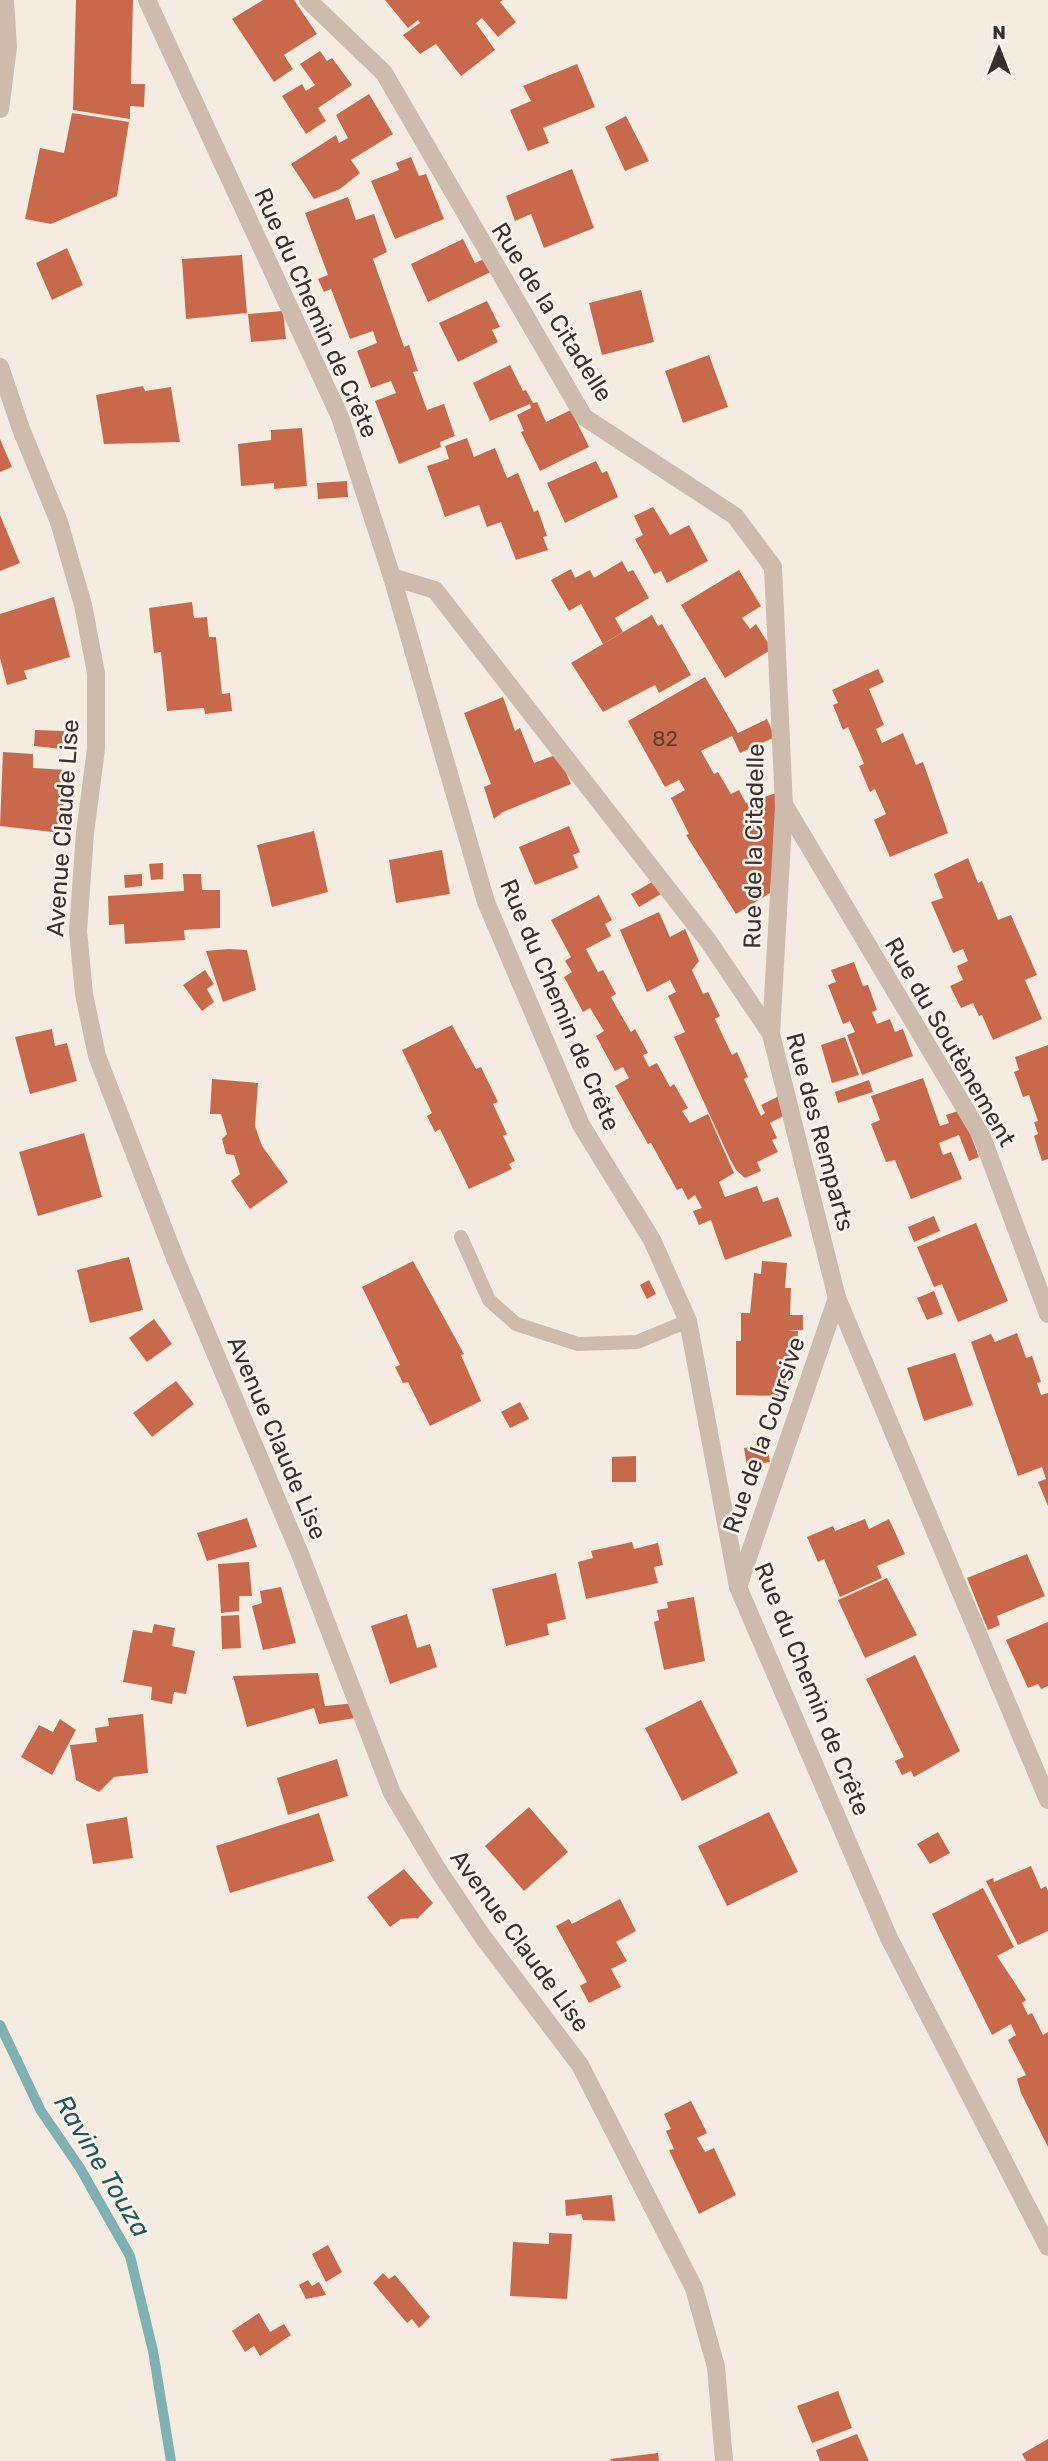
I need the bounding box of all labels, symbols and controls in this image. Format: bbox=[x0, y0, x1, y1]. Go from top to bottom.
north arrow bbox=[964, 14, 1034, 84]
text: N bbox=[992, 21, 1006, 44]
street label: Rue du Chemin de Crête bbox=[248, 184, 384, 442]
street label: Rue de la Citadelle bbox=[486, 218, 618, 406]
street label: Avenue Claude Lise bbox=[41, 718, 85, 938]
house number: 82 bbox=[652, 726, 678, 751]
street label: Rue de la Citadelle bbox=[738, 743, 770, 949]
street label: Rue du Chemin de Crête bbox=[494, 875, 626, 1135]
street label: Rue du Soutènement bbox=[879, 933, 1021, 1151]
street label: Rue des Remparts bbox=[780, 1030, 860, 1234]
street label: Avenue Claude Lise bbox=[222, 1332, 332, 1544]
street label: Rue de la Coursive bbox=[717, 1333, 811, 1537]
street label: Rue du Chemin de Crête bbox=[748, 1558, 876, 1820]
street label: Avenue Claude Lise bbox=[445, 1845, 595, 2037]
water label: Ravine Touza bbox=[47, 2089, 157, 2243]

